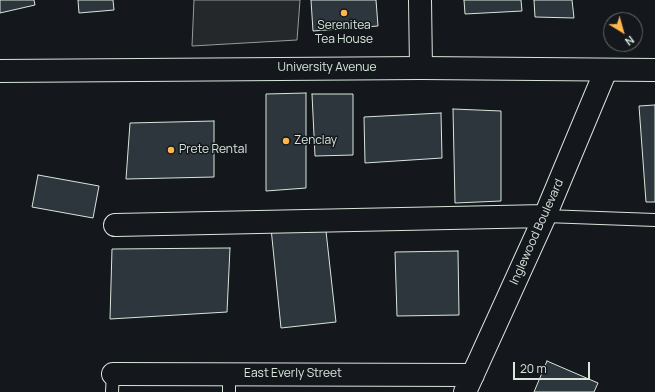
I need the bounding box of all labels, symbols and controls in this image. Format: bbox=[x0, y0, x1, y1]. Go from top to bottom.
marker: Serenitea Tea House bbox=[339, 8, 349, 18]
north arrow bbox=[603, 12, 643, 52]
place label: Serenitea Tea House bbox=[315, 19, 373, 47]
text: N bbox=[622, 33, 638, 50]
street label: University Avenue bbox=[278, 61, 376, 75]
place label: Zenclay bbox=[294, 134, 337, 148]
marker: Zenclay bbox=[281, 136, 291, 146]
place label: Prete Rental bbox=[179, 143, 247, 157]
marker: Prete Rental bbox=[166, 145, 176, 155]
street label: Inglewood Boulevard bbox=[507, 177, 567, 287]
scale bar bbox=[515, 354, 592, 380]
text: 20 m bbox=[520, 360, 547, 377]
street label: East Everly Street bbox=[244, 367, 342, 381]

